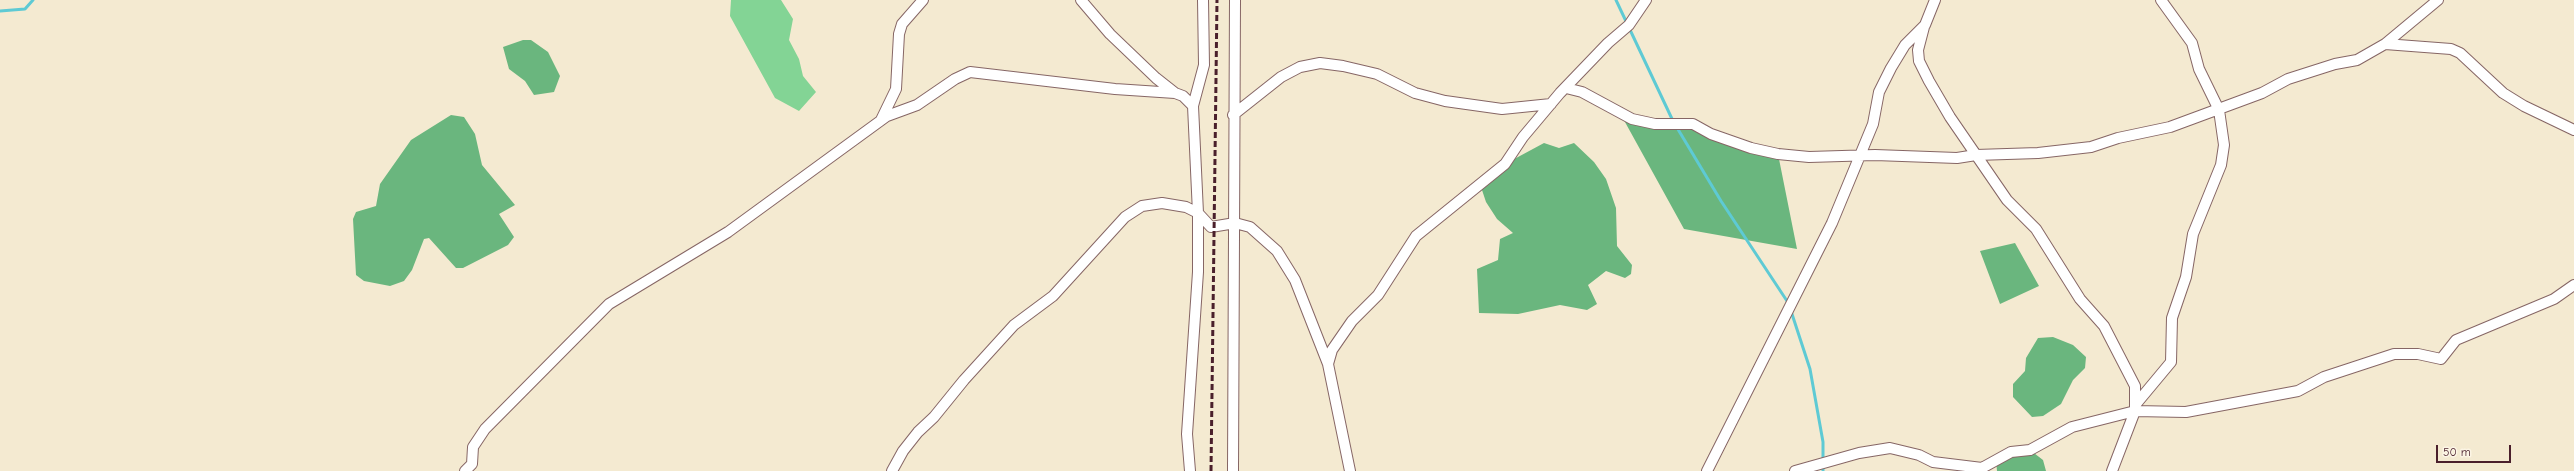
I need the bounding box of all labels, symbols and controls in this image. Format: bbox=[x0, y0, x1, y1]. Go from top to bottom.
scale bar bbox=[2438, 437, 2513, 463]
text: 50 m bbox=[2443, 445, 2471, 459]

